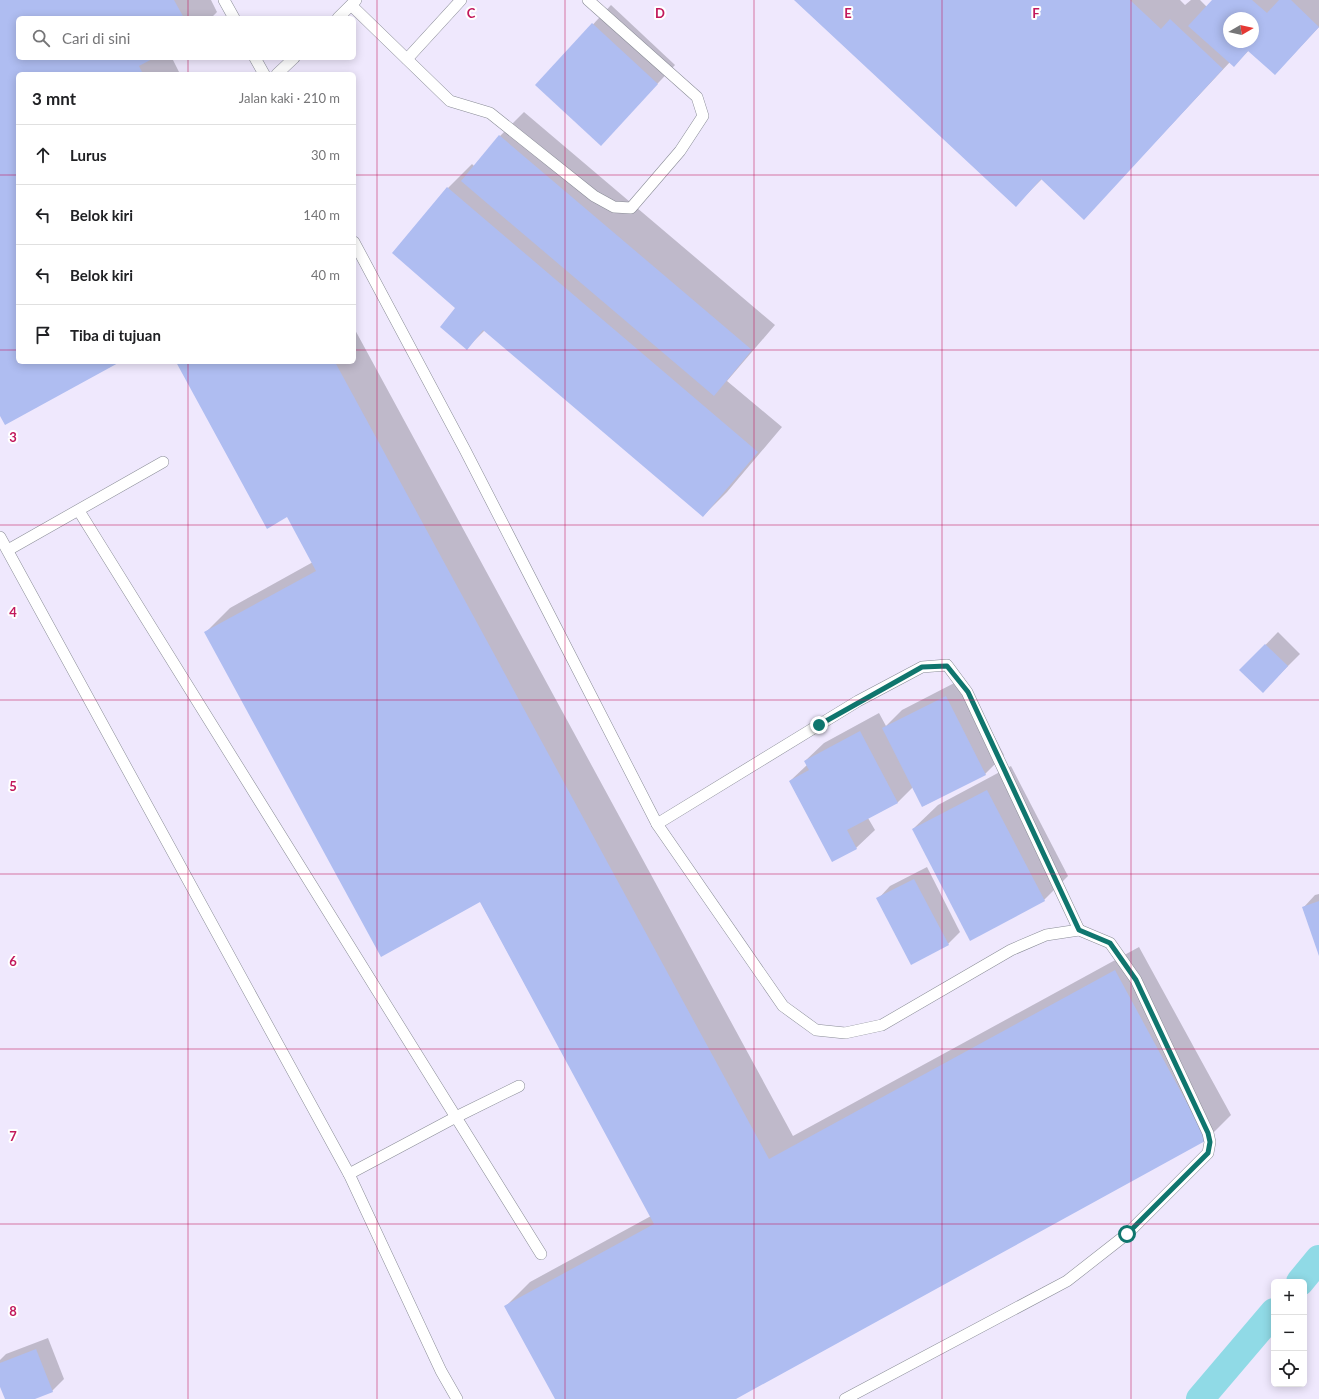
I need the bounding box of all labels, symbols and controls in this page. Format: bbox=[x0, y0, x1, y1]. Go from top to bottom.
text: C bbox=[467, 5, 476, 21]
text: D bbox=[655, 5, 665, 21]
text: E bbox=[844, 5, 852, 21]
text: F bbox=[1032, 5, 1040, 21]
north arrow bbox=[1223, 12, 1259, 48]
search box bbox=[16, 16, 356, 60]
icon: search bbox=[30, 27, 52, 49]
text: Cari di sini bbox=[62, 29, 130, 47]
text: 3 mnt bbox=[32, 88, 76, 109]
text: Jalan kaki · 210 m bbox=[239, 90, 340, 106]
icon: ahead bbox=[32, 144, 54, 166]
text: Lurus bbox=[70, 146, 107, 164]
text: 30 m bbox=[311, 147, 340, 163]
icon: left bbox=[32, 204, 54, 226]
text: Belok kiri bbox=[70, 206, 133, 224]
text: 140 m bbox=[303, 207, 340, 223]
icon: left bbox=[32, 264, 54, 286]
text: Belok kiri bbox=[70, 266, 133, 284]
text: 40 m bbox=[311, 267, 340, 283]
icon: arrive bbox=[32, 324, 54, 346]
text: Tiba di tujuan bbox=[70, 326, 161, 344]
text: 3 bbox=[9, 429, 17, 445]
text: 4 bbox=[9, 604, 17, 620]
route end bbox=[810, 716, 828, 734]
text: 5 bbox=[9, 778, 17, 794]
text: 6 bbox=[9, 953, 17, 969]
text: 7 bbox=[9, 1128, 17, 1144]
route start bbox=[1118, 1225, 1136, 1243]
map controls bbox=[1271, 1279, 1307, 1387]
button: + bbox=[1271, 1279, 1307, 1315]
text: 8 bbox=[9, 1303, 17, 1319]
button: − bbox=[1271, 1315, 1307, 1351]
button: locate bbox=[1271, 1351, 1307, 1387]

